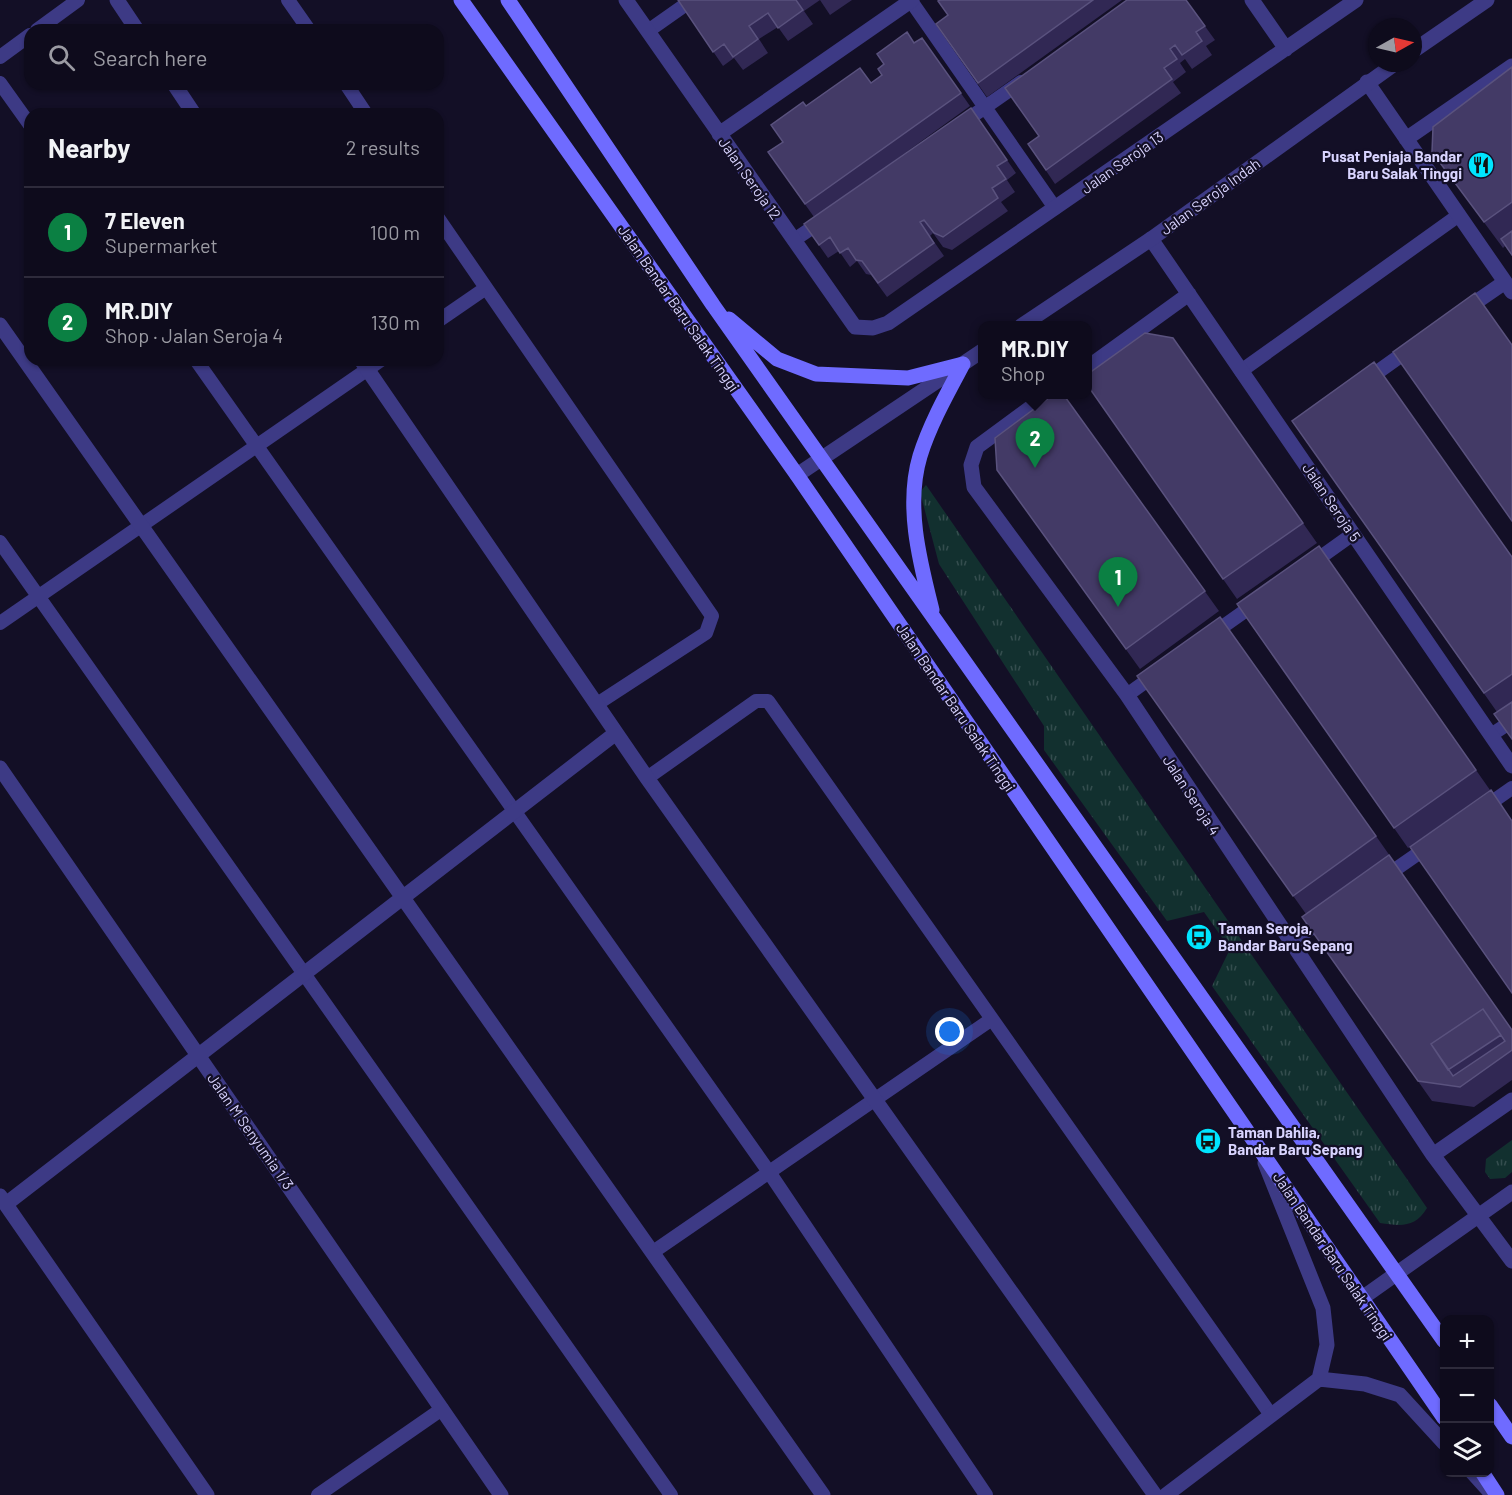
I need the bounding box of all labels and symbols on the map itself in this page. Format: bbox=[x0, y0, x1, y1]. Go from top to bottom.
north arrow bbox=[1368, 18, 1422, 72]
street label: Jalan Seroja 13 bbox=[1077, 127, 1167, 197]
street label: Jalan Seroja 12 bbox=[715, 133, 785, 223]
place label: Pusat Penjaja Bandar Baru Salak Tinggi bbox=[1322, 147, 1462, 182]
restaurant icon: Pusat Penjaja Bandar Baru Salak Tinggi bbox=[1466, 150, 1496, 180]
street label: Jalan Seroja Indah bbox=[1157, 154, 1263, 238]
street label: Jalan Bandar Baru Salak Tinggi bbox=[614, 221, 744, 395]
pin: 2 bbox=[1016, 418, 1054, 468]
street label: Jalan Seroja 5 bbox=[1299, 459, 1365, 545]
pin: 1 bbox=[1098, 558, 1138, 607]
street label: Jalan Bandar Baru Salak Tinggi bbox=[893, 619, 1019, 795]
street label: Jalan Seroja 4 bbox=[1160, 752, 1224, 838]
place label: Taman Seroja, Bandar Baru Sepang bbox=[1218, 919, 1353, 954]
bus stop icon: Taman Seroja, Bandar Baru Sepang bbox=[1184, 922, 1214, 952]
your location bbox=[935, 1017, 964, 1046]
street label: Jalan M Senyumia 1/3 bbox=[204, 1069, 298, 1193]
place label: Taman Dahlia, Bandar Baru Sepang bbox=[1228, 1123, 1363, 1158]
bus stop icon: Taman Dahlia, Bandar Baru Sepang bbox=[1193, 1126, 1223, 1156]
street label: Jalan Bandar Baru Salak Tinggi bbox=[1270, 1168, 1396, 1344]

